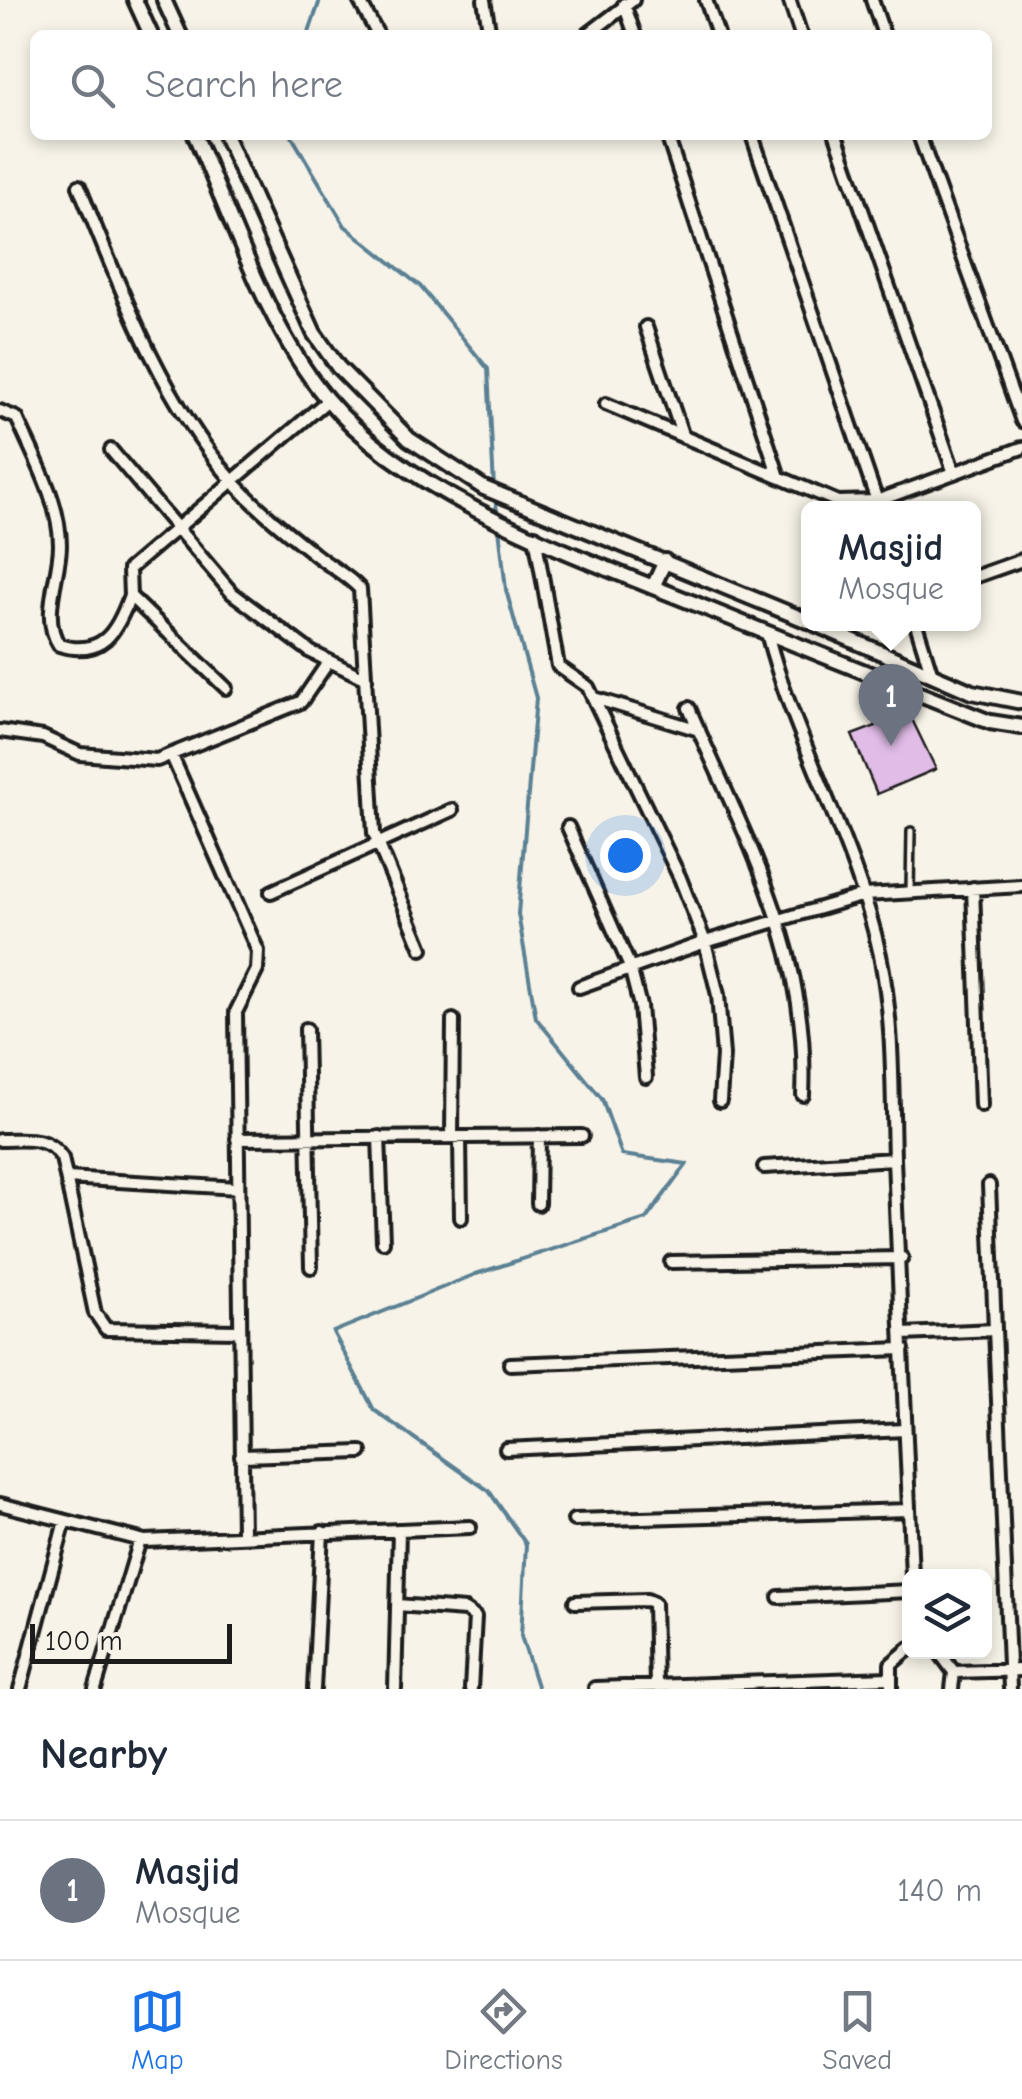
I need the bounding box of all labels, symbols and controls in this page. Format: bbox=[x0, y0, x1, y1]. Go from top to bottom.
search box bbox=[30, 30, 992, 140]
icon: search bbox=[65, 58, 120, 113]
text: Search here bbox=[145, 63, 343, 107]
popup bbox=[801, 501, 981, 631]
text: Masjid bbox=[838, 526, 943, 570]
text: Mosque bbox=[838, 570, 944, 607]
pin: 1 bbox=[858, 664, 924, 746]
your location bbox=[600, 830, 651, 881]
map controls bbox=[902, 1569, 992, 1659]
button: layers bbox=[902, 1569, 992, 1659]
scale bar bbox=[30, 1619, 232, 1664]
text: 100 m bbox=[45, 1625, 123, 1657]
text: Nearby bbox=[40, 1730, 167, 1779]
text: Masjid bbox=[135, 1850, 240, 1894]
text: 1 bbox=[66, 1872, 79, 1909]
text: 140 m bbox=[897, 1872, 982, 1909]
text: Mosque bbox=[135, 1894, 241, 1931]
tab: Map bbox=[130, 1984, 185, 2076]
tab: Directions bbox=[444, 1984, 563, 2076]
tab: Saved bbox=[822, 1984, 892, 2076]

